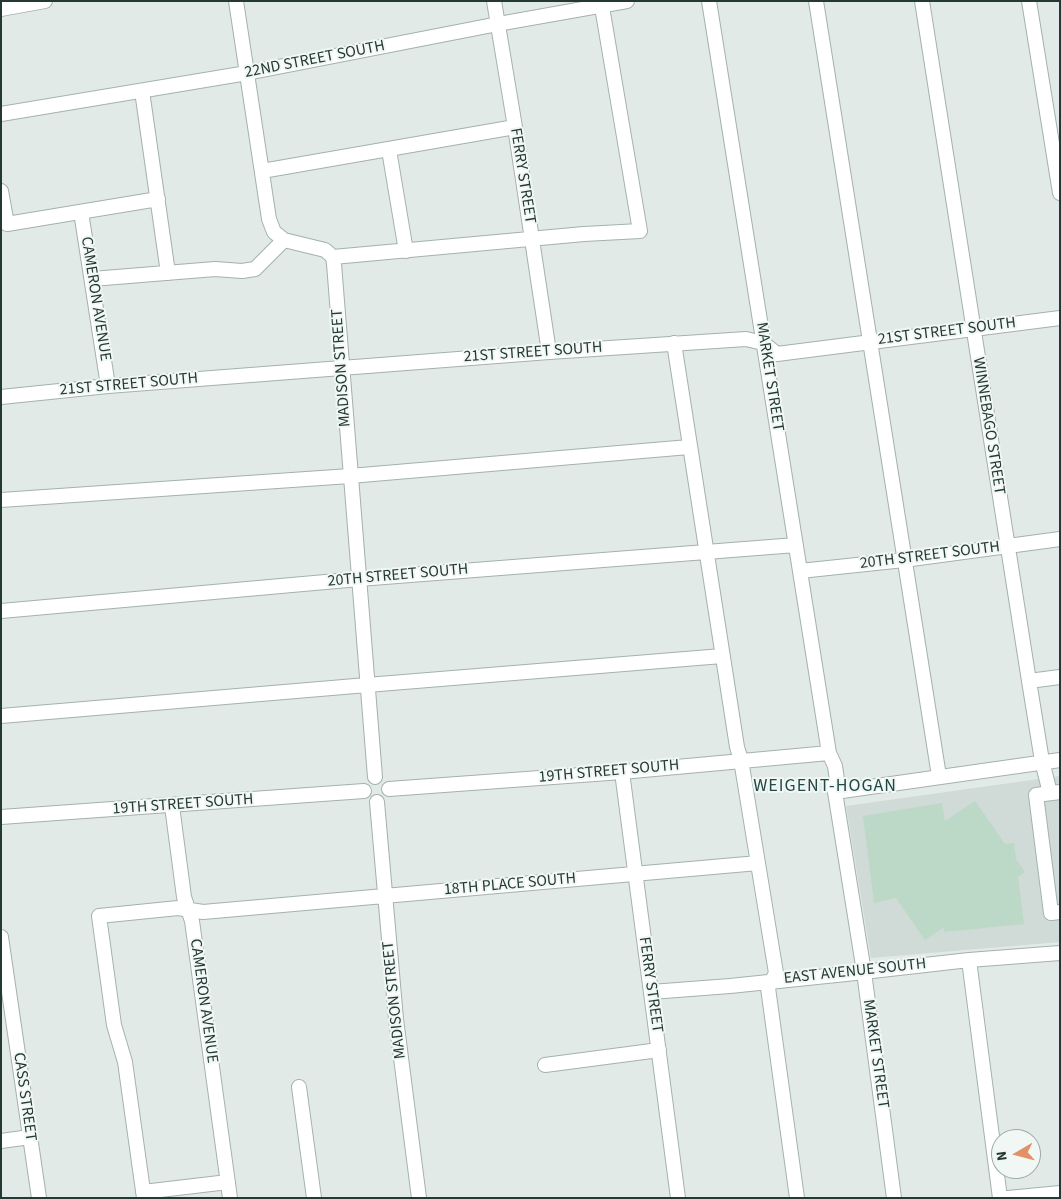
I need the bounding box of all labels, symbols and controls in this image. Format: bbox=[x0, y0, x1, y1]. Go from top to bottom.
street label: 22ND STREET SOUTH bbox=[243, 37, 387, 83]
street label: FERRY STREET bbox=[505, 127, 539, 225]
street label: CAMERON AVENUE bbox=[76, 236, 114, 362]
street label: MADISON STREET bbox=[328, 308, 356, 428]
street label: 21ST STREET SOUTH bbox=[877, 314, 1017, 350]
street label: MARKET STREET bbox=[751, 321, 787, 433]
street label: 21ST STREET SOUTH bbox=[463, 339, 603, 367]
street label: WINNEBAGO STREET bbox=[968, 356, 1008, 496]
street label: 21ST STREET SOUTH bbox=[59, 369, 199, 401]
street label: 20TH STREET SOUTH bbox=[859, 538, 1001, 574]
street label: 20TH STREET SOUTH bbox=[327, 560, 469, 592]
street label: 19TH STREET SOUTH bbox=[538, 756, 680, 788]
district label: WEIGENT-HOGAN bbox=[752, 776, 898, 798]
street label: 19TH STREET SOUTH bbox=[112, 791, 254, 819]
street label: 18TH PLACE SOUTH bbox=[443, 870, 577, 900]
street label: FERRY STREET bbox=[634, 936, 666, 1034]
street label: CAMERON AVENUE bbox=[185, 938, 221, 1064]
street label: MADISON STREET bbox=[379, 940, 411, 1060]
street label: EAST AVENUE SOUTH bbox=[783, 955, 927, 989]
street label: MARKET STREET bbox=[858, 998, 892, 1110]
street label: CASS STREET bbox=[8, 1051, 40, 1143]
north arrow bbox=[991, 1129, 1041, 1179]
text: N bbox=[992, 1150, 1013, 1162]

